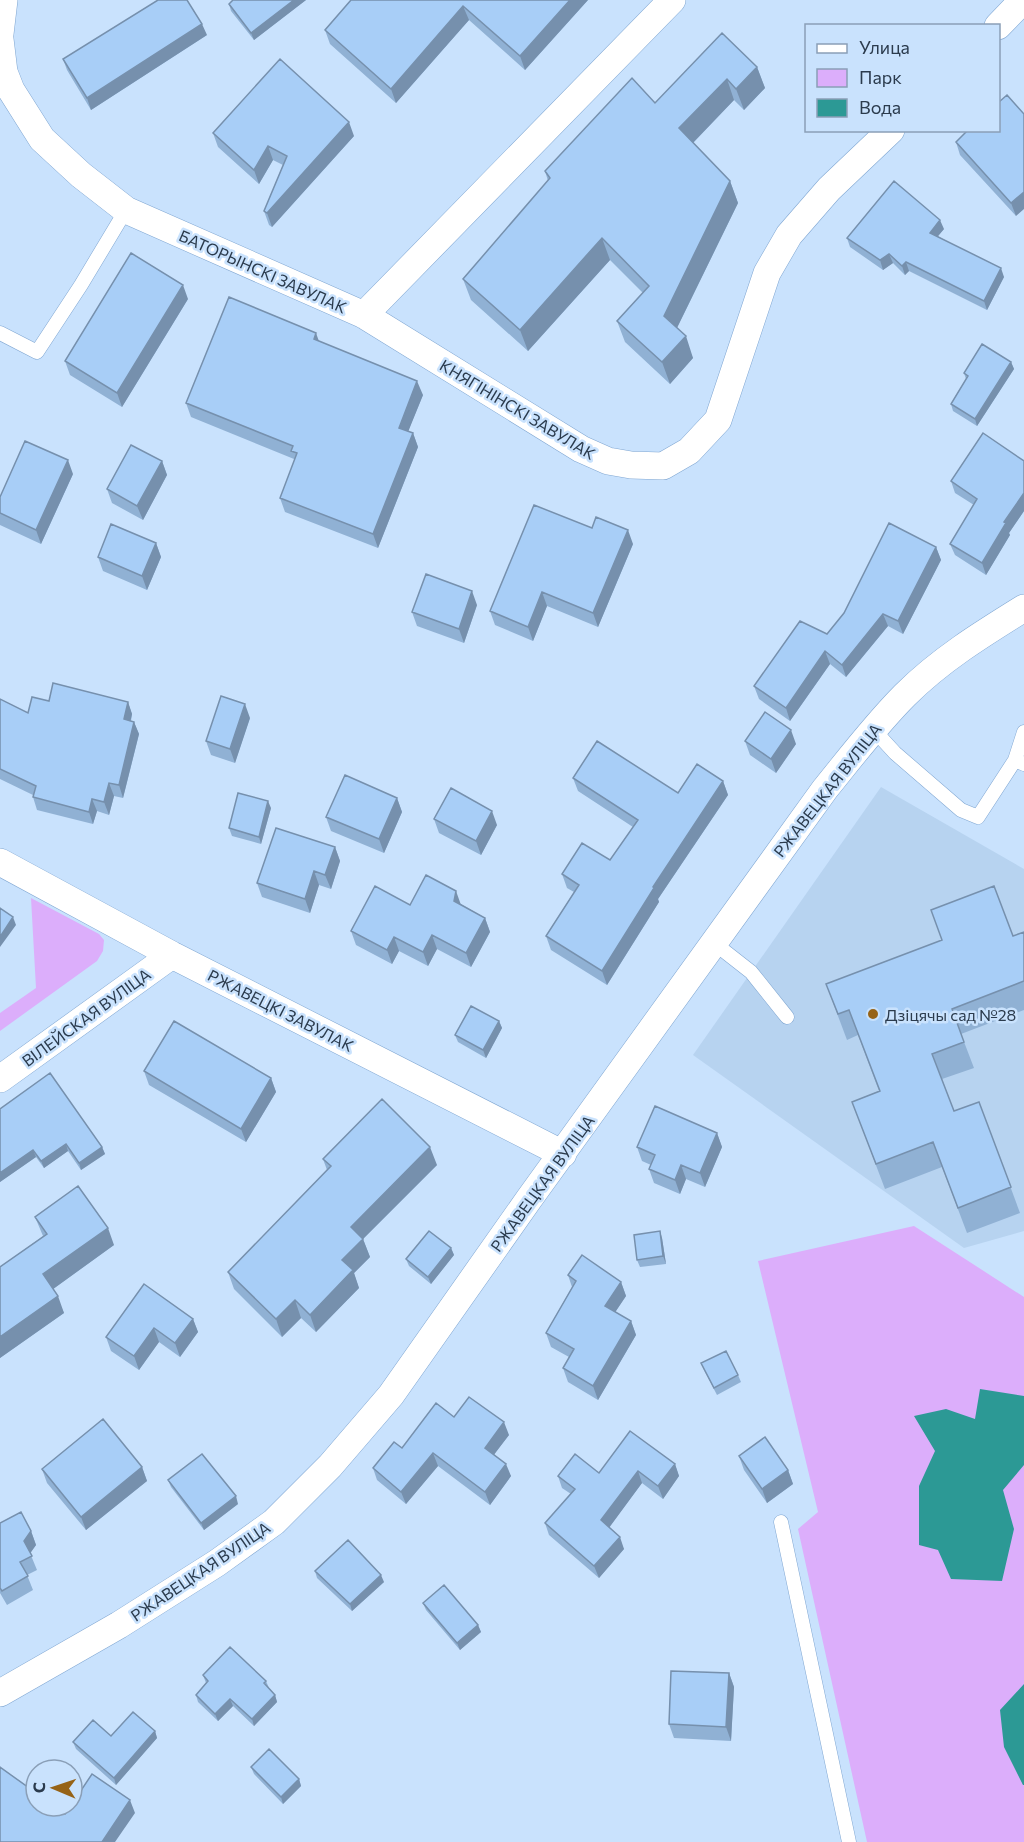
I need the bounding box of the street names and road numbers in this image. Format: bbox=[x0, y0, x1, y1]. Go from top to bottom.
street label: БАТОРЫНСКІ ЗАВУЛАК bbox=[176, 225, 350, 317]
street label: КНЯГІНІНСКІ ЗАВУЛАК bbox=[437, 355, 599, 463]
street label: РЖАВЕЦКАЯ ВУЛІЦА bbox=[769, 720, 885, 860]
street label: ВІЛЕЙСКАЯ ВУЛІЦА bbox=[18, 964, 154, 1070]
street label: РЖАВЕЦКІ ЗАВУЛАК bbox=[205, 965, 357, 1055]
street label: РЖАВЕЦКАЯ ВУЛІЦА bbox=[486, 1111, 598, 1255]
street label: РЖАВЕЦКАЯ ВУЛІЦА bbox=[127, 1517, 273, 1625]

